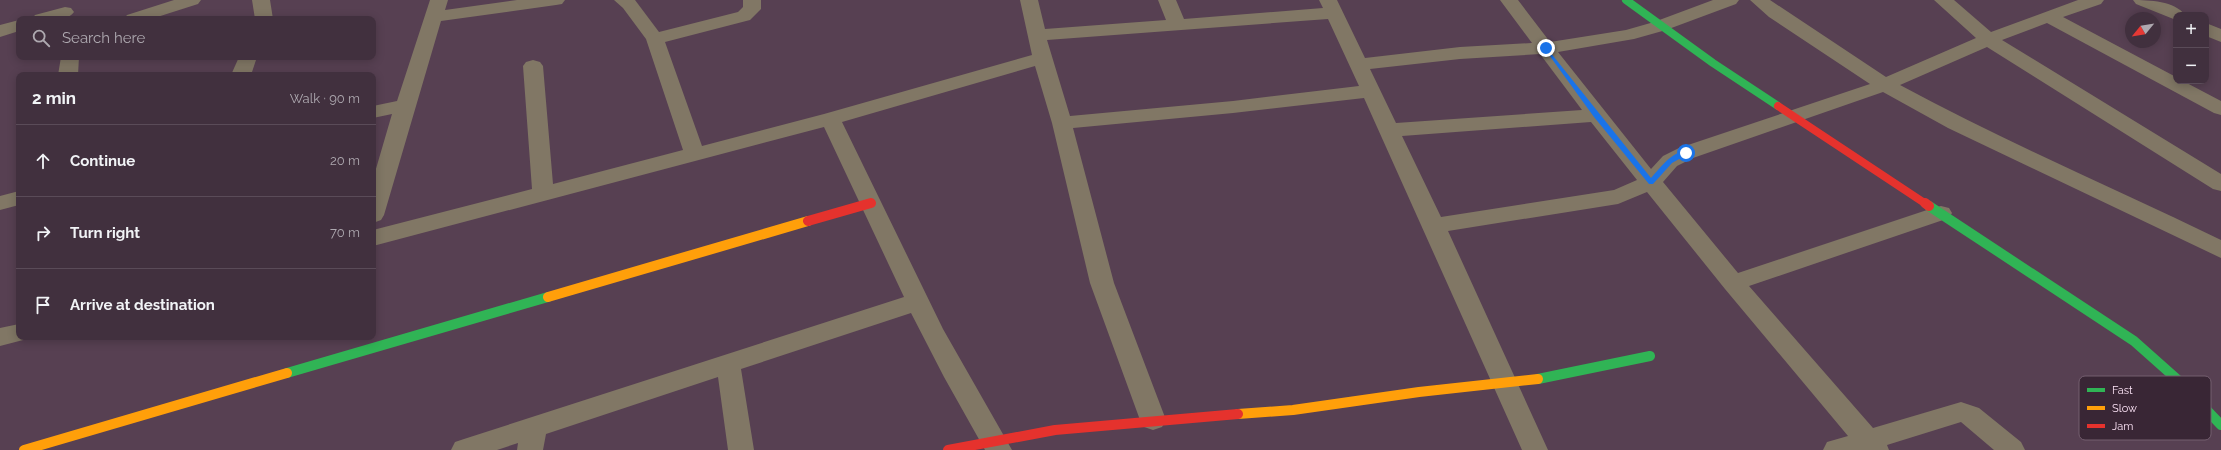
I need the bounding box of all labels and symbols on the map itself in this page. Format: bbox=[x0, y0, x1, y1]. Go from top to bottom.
north arrow bbox=[2125, 12, 2161, 48]
route end bbox=[1537, 39, 1555, 57]
route start bbox=[1677, 144, 1695, 162]
legend bbox=[2079, 376, 2211, 440]
text: Fast bbox=[2112, 384, 2133, 397]
text: Slow bbox=[2112, 402, 2137, 415]
text: Jam bbox=[2112, 420, 2133, 433]

